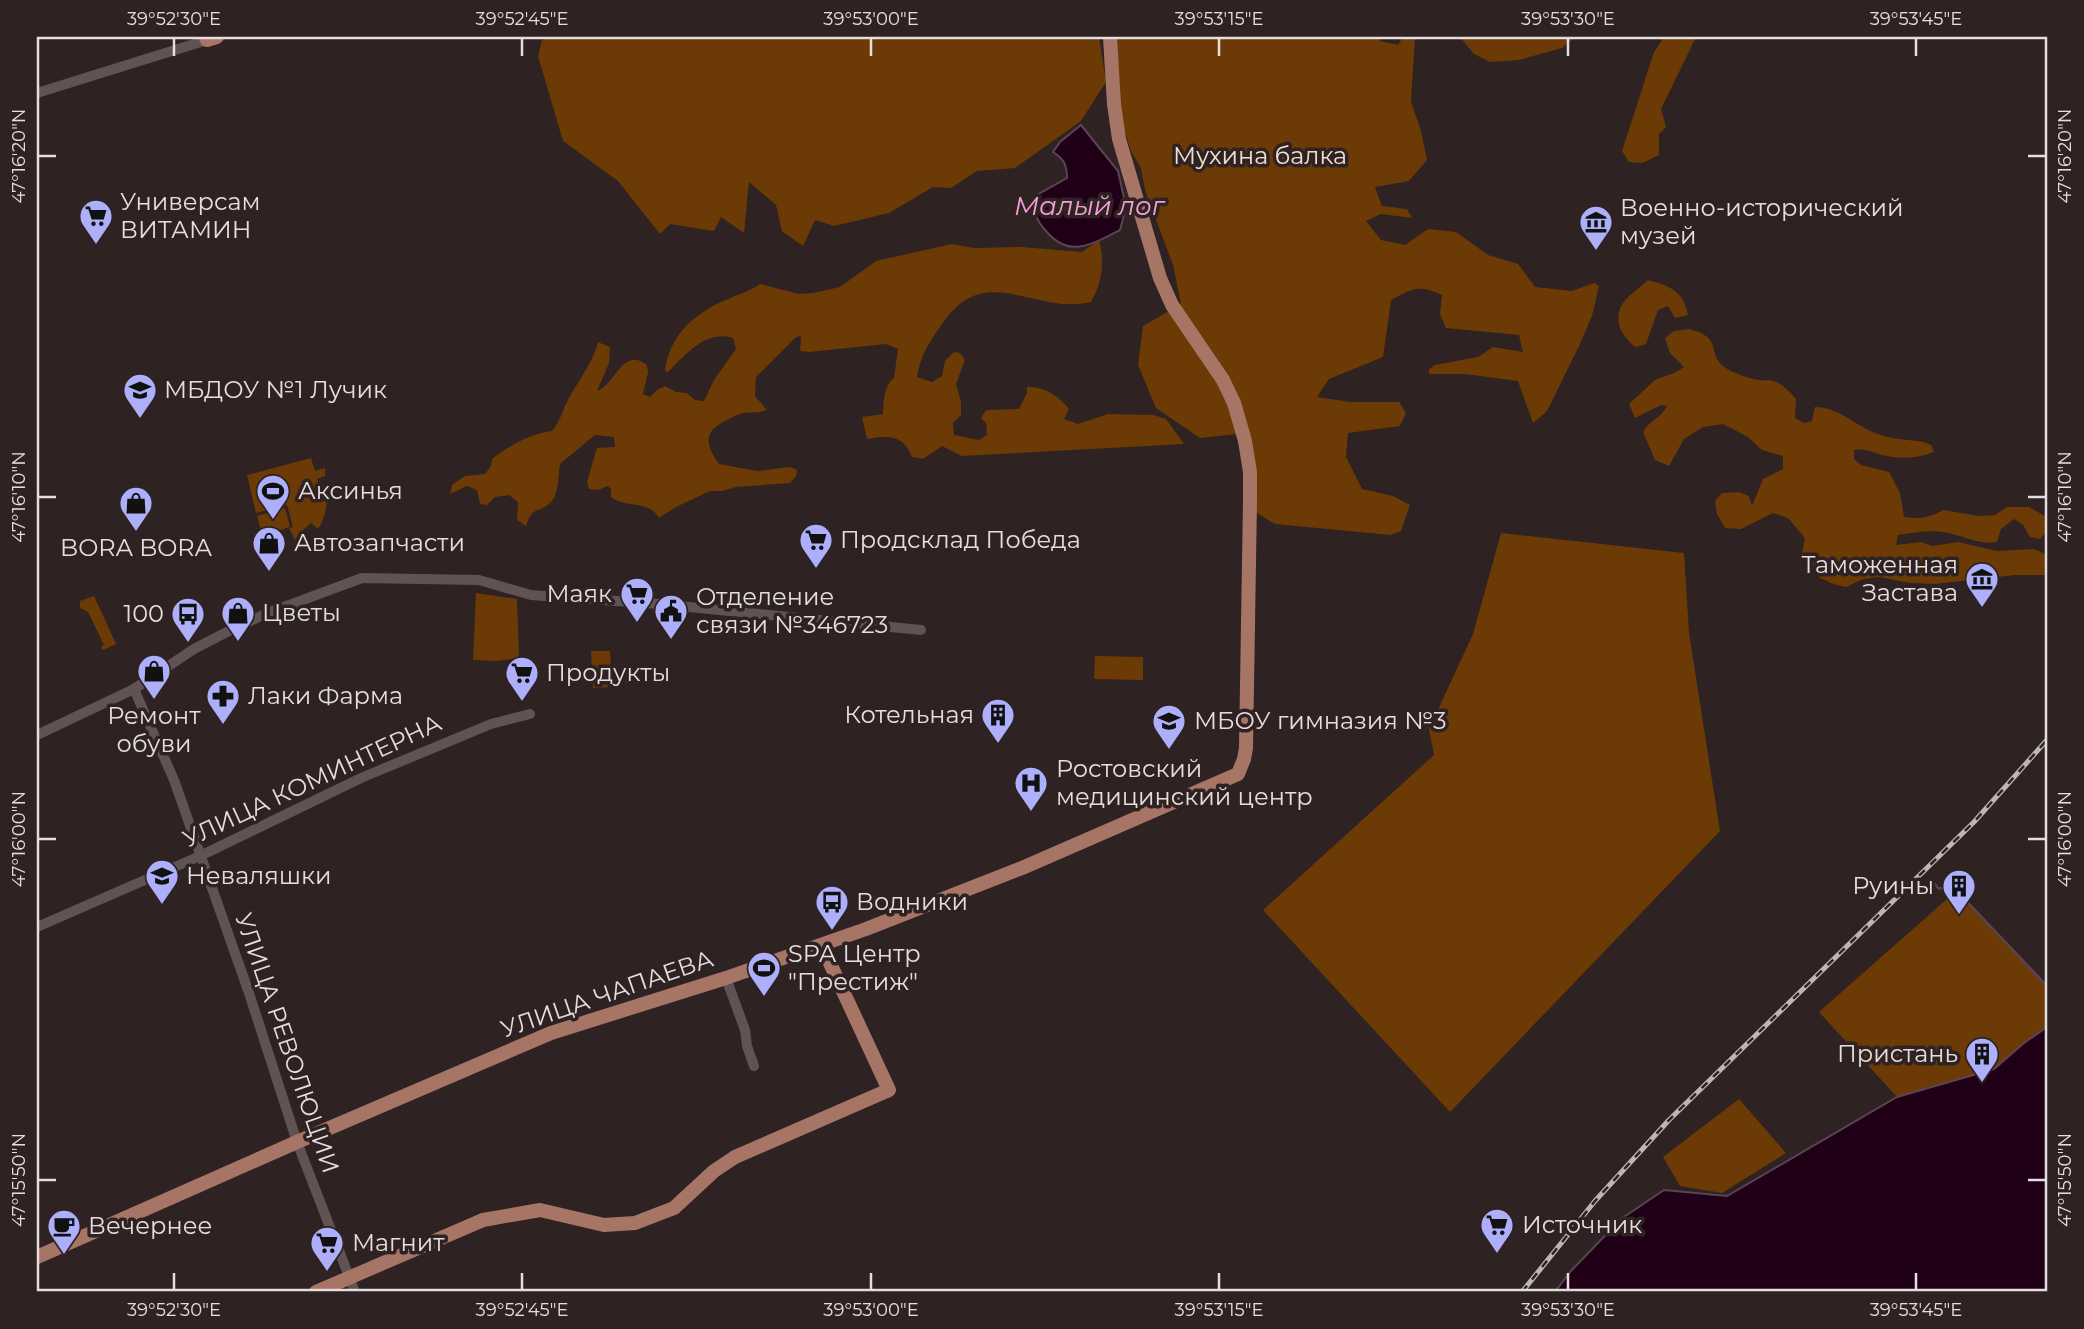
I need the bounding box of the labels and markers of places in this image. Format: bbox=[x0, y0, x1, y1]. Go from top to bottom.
place label: Универсам ВИТАМИН bbox=[120, 187, 261, 244]
place label: Военно-исторический музей bbox=[1620, 193, 1904, 250]
supermarket icon: Универсам ВИТАМИН bbox=[77, 197, 115, 246]
museum icon: Военно-исторический музей bbox=[1577, 203, 1615, 252]
school or university icon: МБДОУ №1 Лучик bbox=[121, 371, 159, 420]
place label: МБДОУ №1 Лучик bbox=[164, 375, 387, 404]
sports icon: Аксинья bbox=[254, 472, 292, 521]
place label: Аксинья bbox=[298, 476, 403, 505]
shop icon: BORA BORA bbox=[117, 484, 155, 533]
supermarket icon: Продсклад Победа bbox=[797, 521, 835, 570]
shop icon: Автозапчасти bbox=[250, 524, 288, 573]
place label: Продсклад Победа bbox=[840, 525, 1081, 554]
place label: Автозапчасти bbox=[294, 528, 465, 557]
place label: BORA BORA bbox=[60, 533, 213, 562]
place label: Таможенная Застава bbox=[1802, 550, 1958, 607]
museum icon: Таможенная Застава bbox=[1963, 560, 2001, 609]
supermarket icon: Маяк bbox=[618, 575, 656, 624]
place label: Маяк bbox=[546, 579, 612, 608]
place label: Отделение связи №346723 bbox=[696, 582, 888, 639]
public building icon: Отделение связи №346723 bbox=[652, 592, 690, 641]
shop icon: Цветы bbox=[219, 594, 257, 643]
bus stop icon: 100 bbox=[169, 595, 207, 644]
place label: Цветы bbox=[262, 598, 341, 627]
place label: 100 bbox=[124, 599, 164, 628]
shop icon: Ремонт обуви bbox=[135, 652, 173, 701]
supermarket icon: Продукты bbox=[503, 654, 541, 703]
place label: Продукты bbox=[546, 658, 670, 687]
pharmacy icon: Лаки Фарма bbox=[204, 677, 242, 726]
place label: Лаки Фарма bbox=[248, 681, 403, 710]
building icon: Котельная bbox=[979, 696, 1017, 745]
place label: Котельная bbox=[844, 700, 974, 729]
place label: Ремонт обуви bbox=[107, 701, 201, 758]
school or university icon: МБОУ гимназия №3 bbox=[1150, 702, 1188, 751]
place label: МБОУ гимназия №3 bbox=[1194, 706, 1447, 735]
place label: Ростовский медицинский центр bbox=[1056, 754, 1313, 811]
hospital icon: Ростовский медицинский центр bbox=[1012, 764, 1050, 813]
school or university icon: Неваляшки bbox=[143, 857, 181, 906]
place label: Неваляшки bbox=[186, 861, 332, 890]
building icon: Руины bbox=[1940, 867, 1978, 916]
place label: Руины bbox=[1852, 871, 1934, 900]
bus stop icon: Водники bbox=[813, 883, 851, 932]
place label: Водники bbox=[856, 887, 968, 916]
place label: SPA Центр "Престиж" bbox=[788, 939, 921, 996]
sports icon: SPA Центр "Престиж" bbox=[745, 949, 783, 998]
building icon: Пристань bbox=[1963, 1035, 2001, 1084]
place label: Пристань bbox=[1837, 1039, 1958, 1068]
supermarket icon: Источник bbox=[1478, 1206, 1516, 1255]
cafe icon: Вечернее bbox=[45, 1207, 83, 1256]
place label: Источник bbox=[1522, 1210, 1642, 1239]
place label: Вечернее bbox=[88, 1211, 212, 1240]
supermarket icon: Магнит bbox=[308, 1224, 346, 1273]
place label: Магнит bbox=[352, 1228, 445, 1257]

